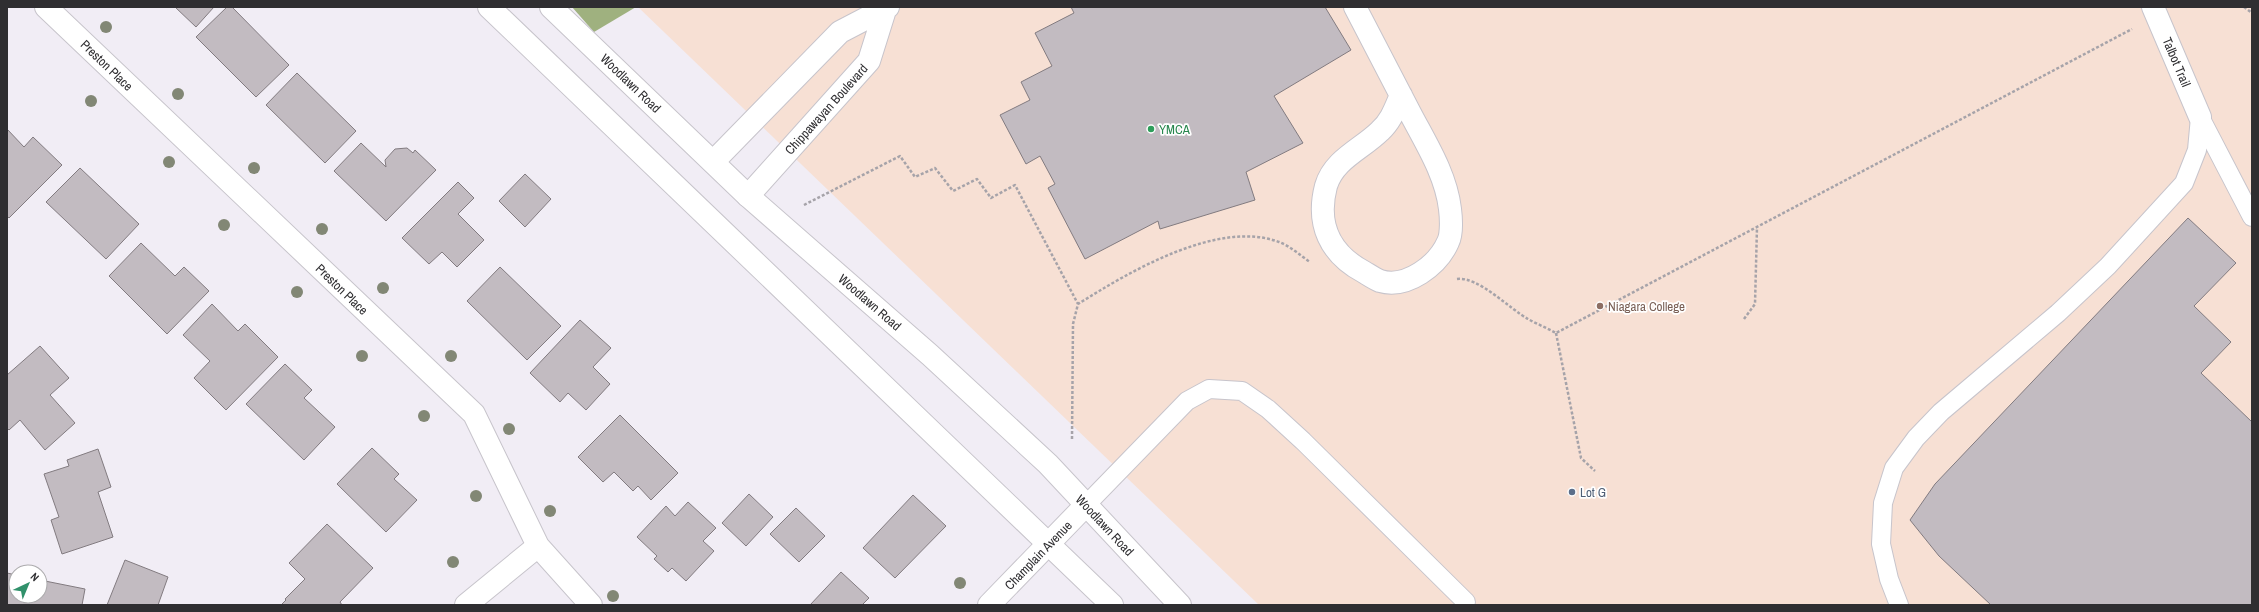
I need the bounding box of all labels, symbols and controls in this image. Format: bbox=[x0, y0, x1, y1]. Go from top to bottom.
street label: Talbot Trail bbox=[2158, 35, 2195, 90]
street label: Preston Place bbox=[77, 36, 136, 95]
street label: Woodlawn Road bbox=[597, 50, 665, 117]
street label: Chippawayan Boulevard bbox=[781, 60, 872, 158]
place label: YMCA bbox=[1159, 121, 1191, 138]
marker: YMCA bbox=[1146, 124, 1156, 134]
street label: Preston Place bbox=[312, 260, 371, 319]
street label: Woodlawn Road bbox=[835, 270, 905, 334]
place label: Niagara College bbox=[1608, 298, 1685, 315]
marker: Niagara College bbox=[1595, 301, 1605, 311]
place label: Lot G bbox=[1580, 484, 1606, 501]
marker: Lot G bbox=[1567, 487, 1577, 497]
street label: Woodlawn Road bbox=[1072, 491, 1138, 560]
street label: Champlain Avenue bbox=[1001, 517, 1076, 594]
north arrow bbox=[8, 564, 48, 604]
text: N bbox=[28, 570, 42, 584]

